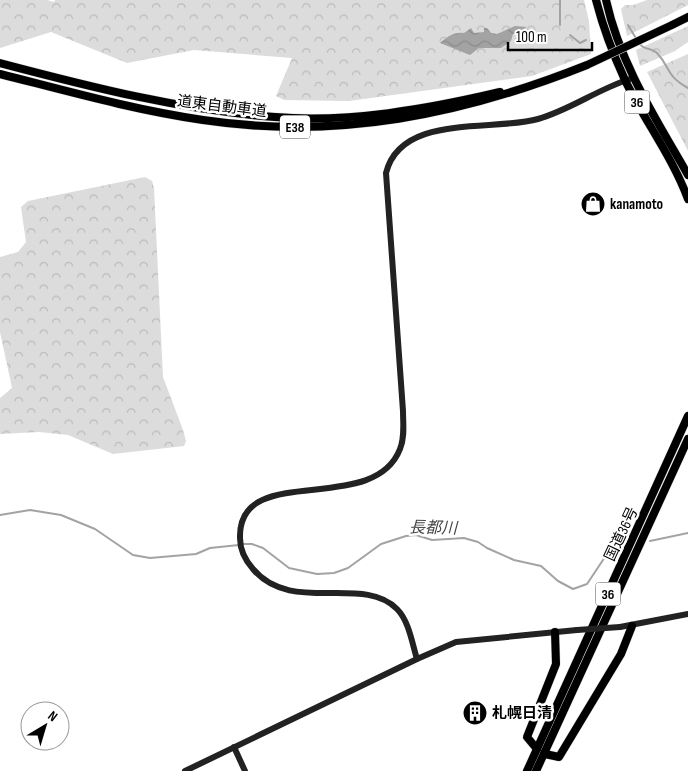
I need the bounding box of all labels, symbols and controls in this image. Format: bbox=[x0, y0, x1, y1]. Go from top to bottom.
scale bar bbox=[508, 20, 592, 52]
text: 100 m bbox=[516, 28, 547, 47]
road number: 36 bbox=[624, 90, 650, 114]
street label: 道東自動車道 bbox=[176, 92, 268, 121]
road number: E38 bbox=[280, 115, 310, 138]
shop icon: kanamoto bbox=[580, 191, 606, 217]
place label: kanamoto bbox=[610, 195, 663, 214]
street label: 国道36号 bbox=[601, 504, 642, 564]
water label: 長都川 bbox=[409, 519, 459, 538]
road number: 36 bbox=[596, 582, 620, 606]
building icon: 札幌日清 bbox=[462, 700, 488, 726]
north arrow bbox=[20, 701, 70, 751]
place label: 札幌日清 bbox=[492, 704, 552, 723]
text: N bbox=[45, 707, 61, 725]

